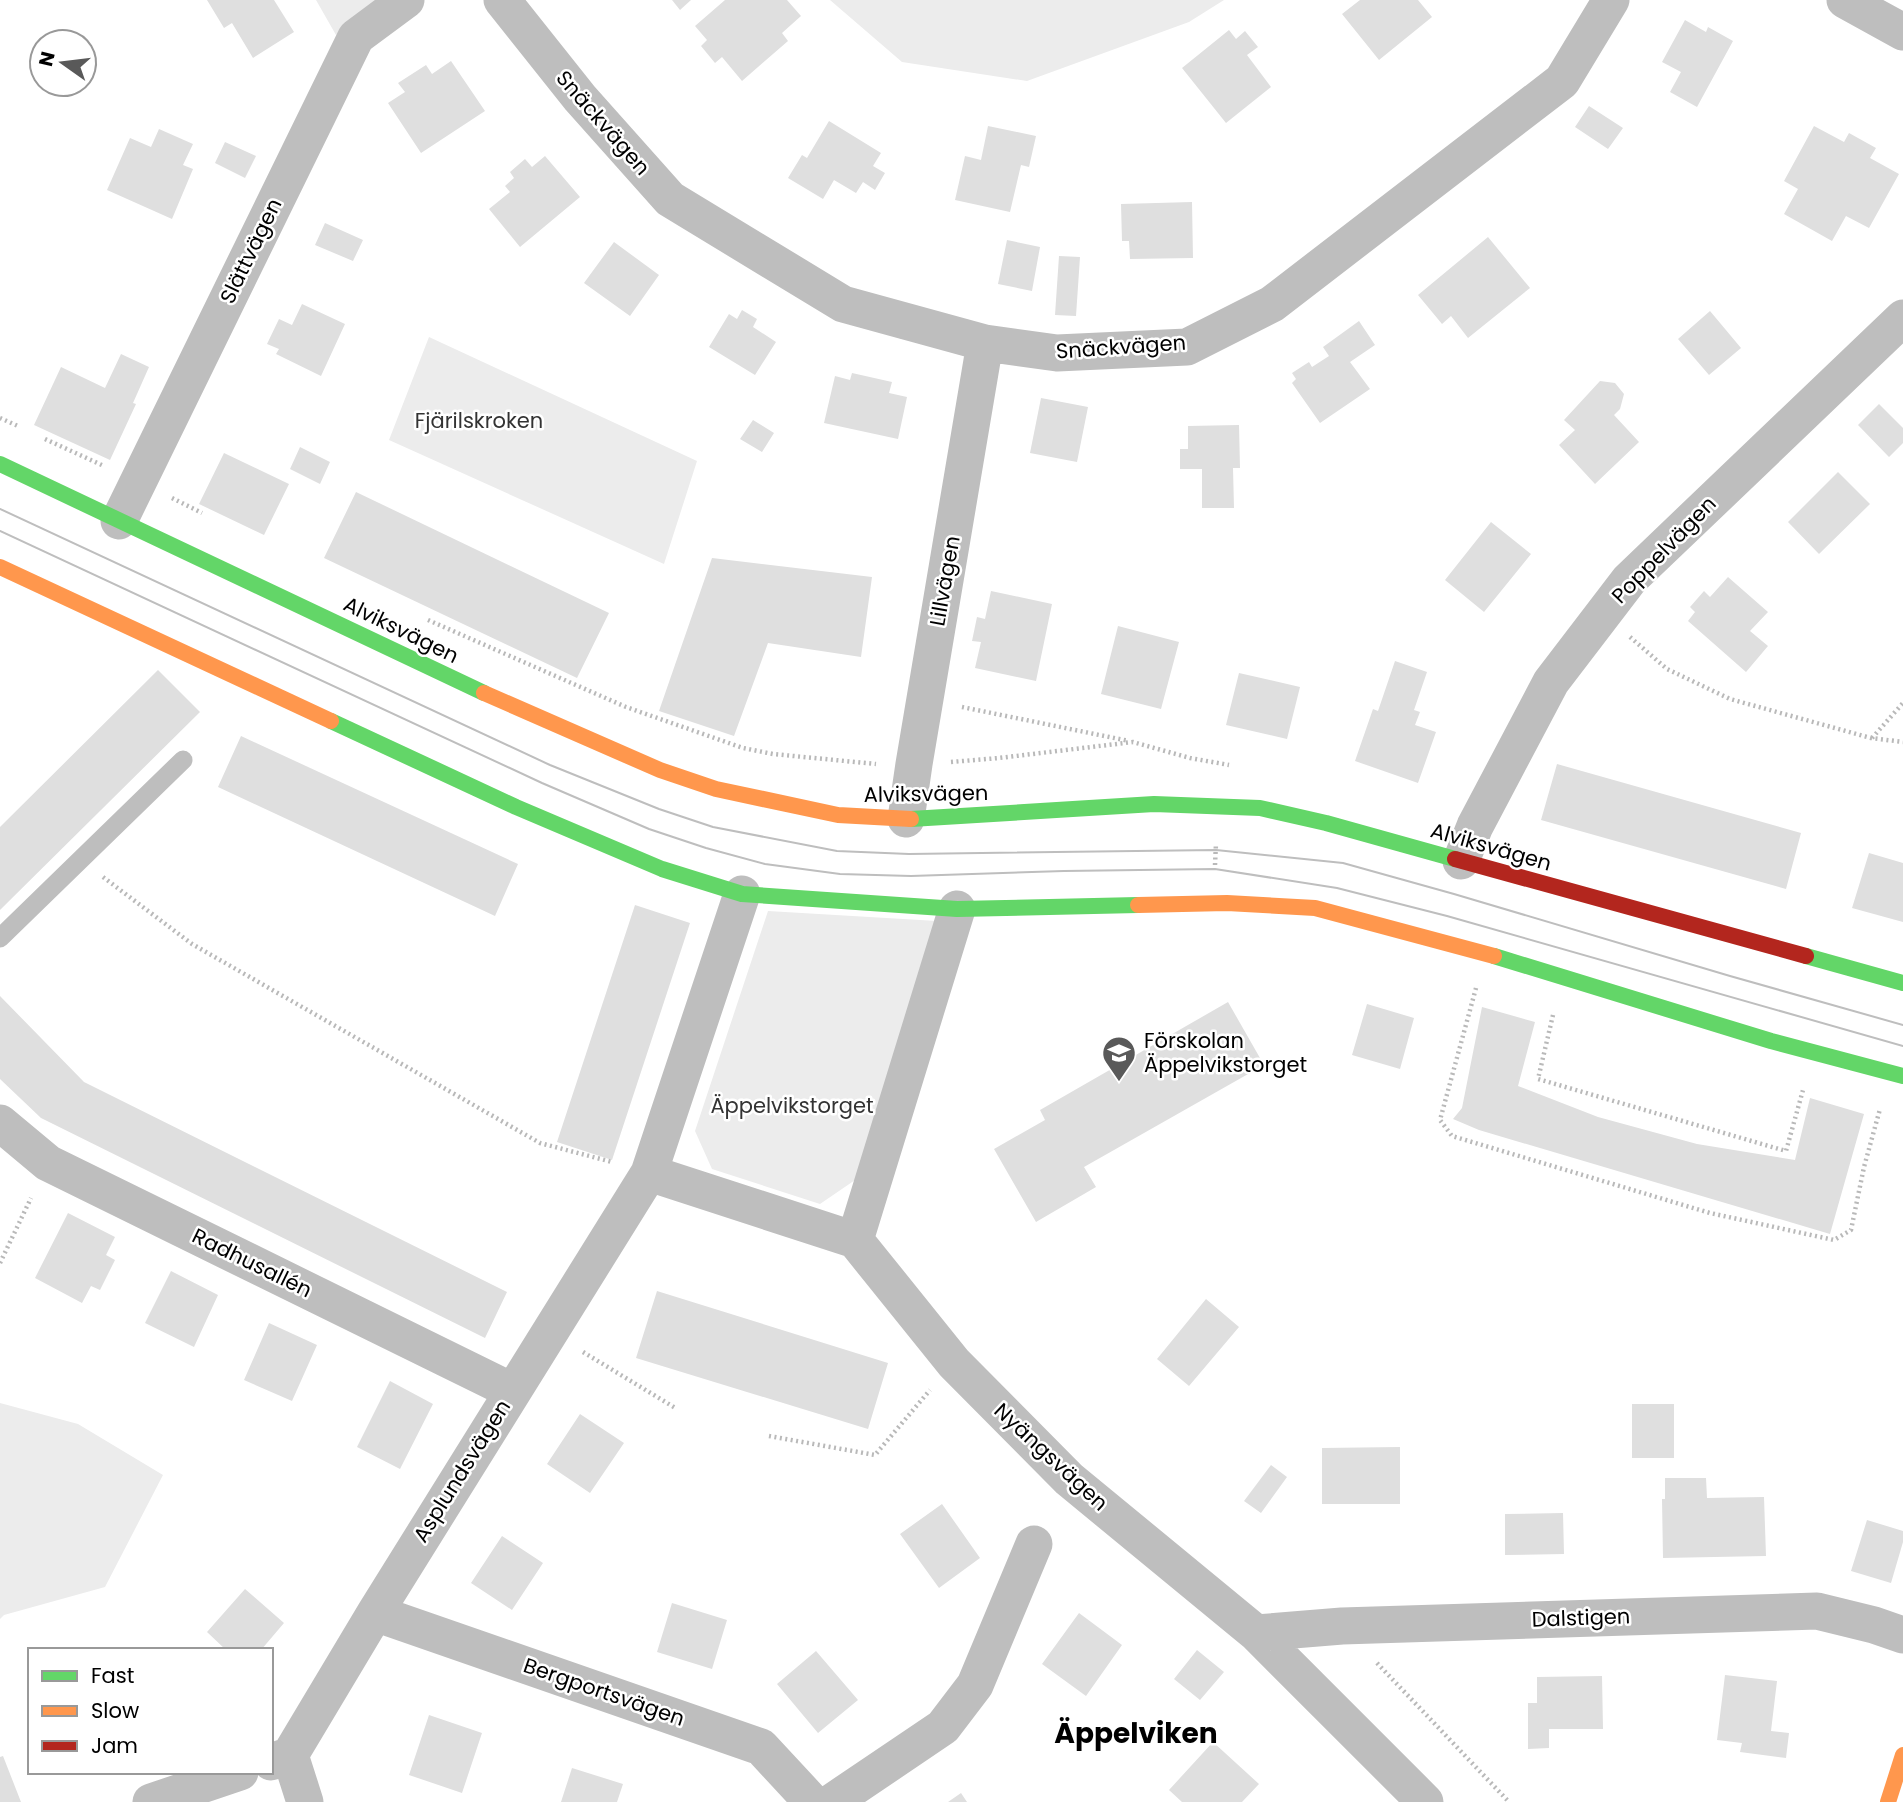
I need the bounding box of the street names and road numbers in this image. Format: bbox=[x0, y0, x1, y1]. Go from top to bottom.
street label: Snäckvägen bbox=[550, 64, 657, 181]
street label: Slättvägen bbox=[213, 193, 288, 308]
street label: Snäckvägen bbox=[1055, 327, 1187, 366]
street label: Poppelvägen bbox=[1605, 490, 1722, 610]
street label: Lillvägen bbox=[922, 533, 967, 628]
street label: Alviksvägen bbox=[339, 589, 464, 670]
street label: Alviksvägen bbox=[863, 778, 989, 809]
street label: Alviksvägen bbox=[1427, 815, 1555, 878]
street label: Radhusallén bbox=[187, 1221, 317, 1304]
street label: Asplundsvägen bbox=[406, 1394, 517, 1548]
street label: Nyängsvägen bbox=[988, 1396, 1115, 1517]
street label: Dalstigen bbox=[1531, 1601, 1631, 1634]
street label: Bergportsvägen bbox=[520, 1650, 689, 1733]

